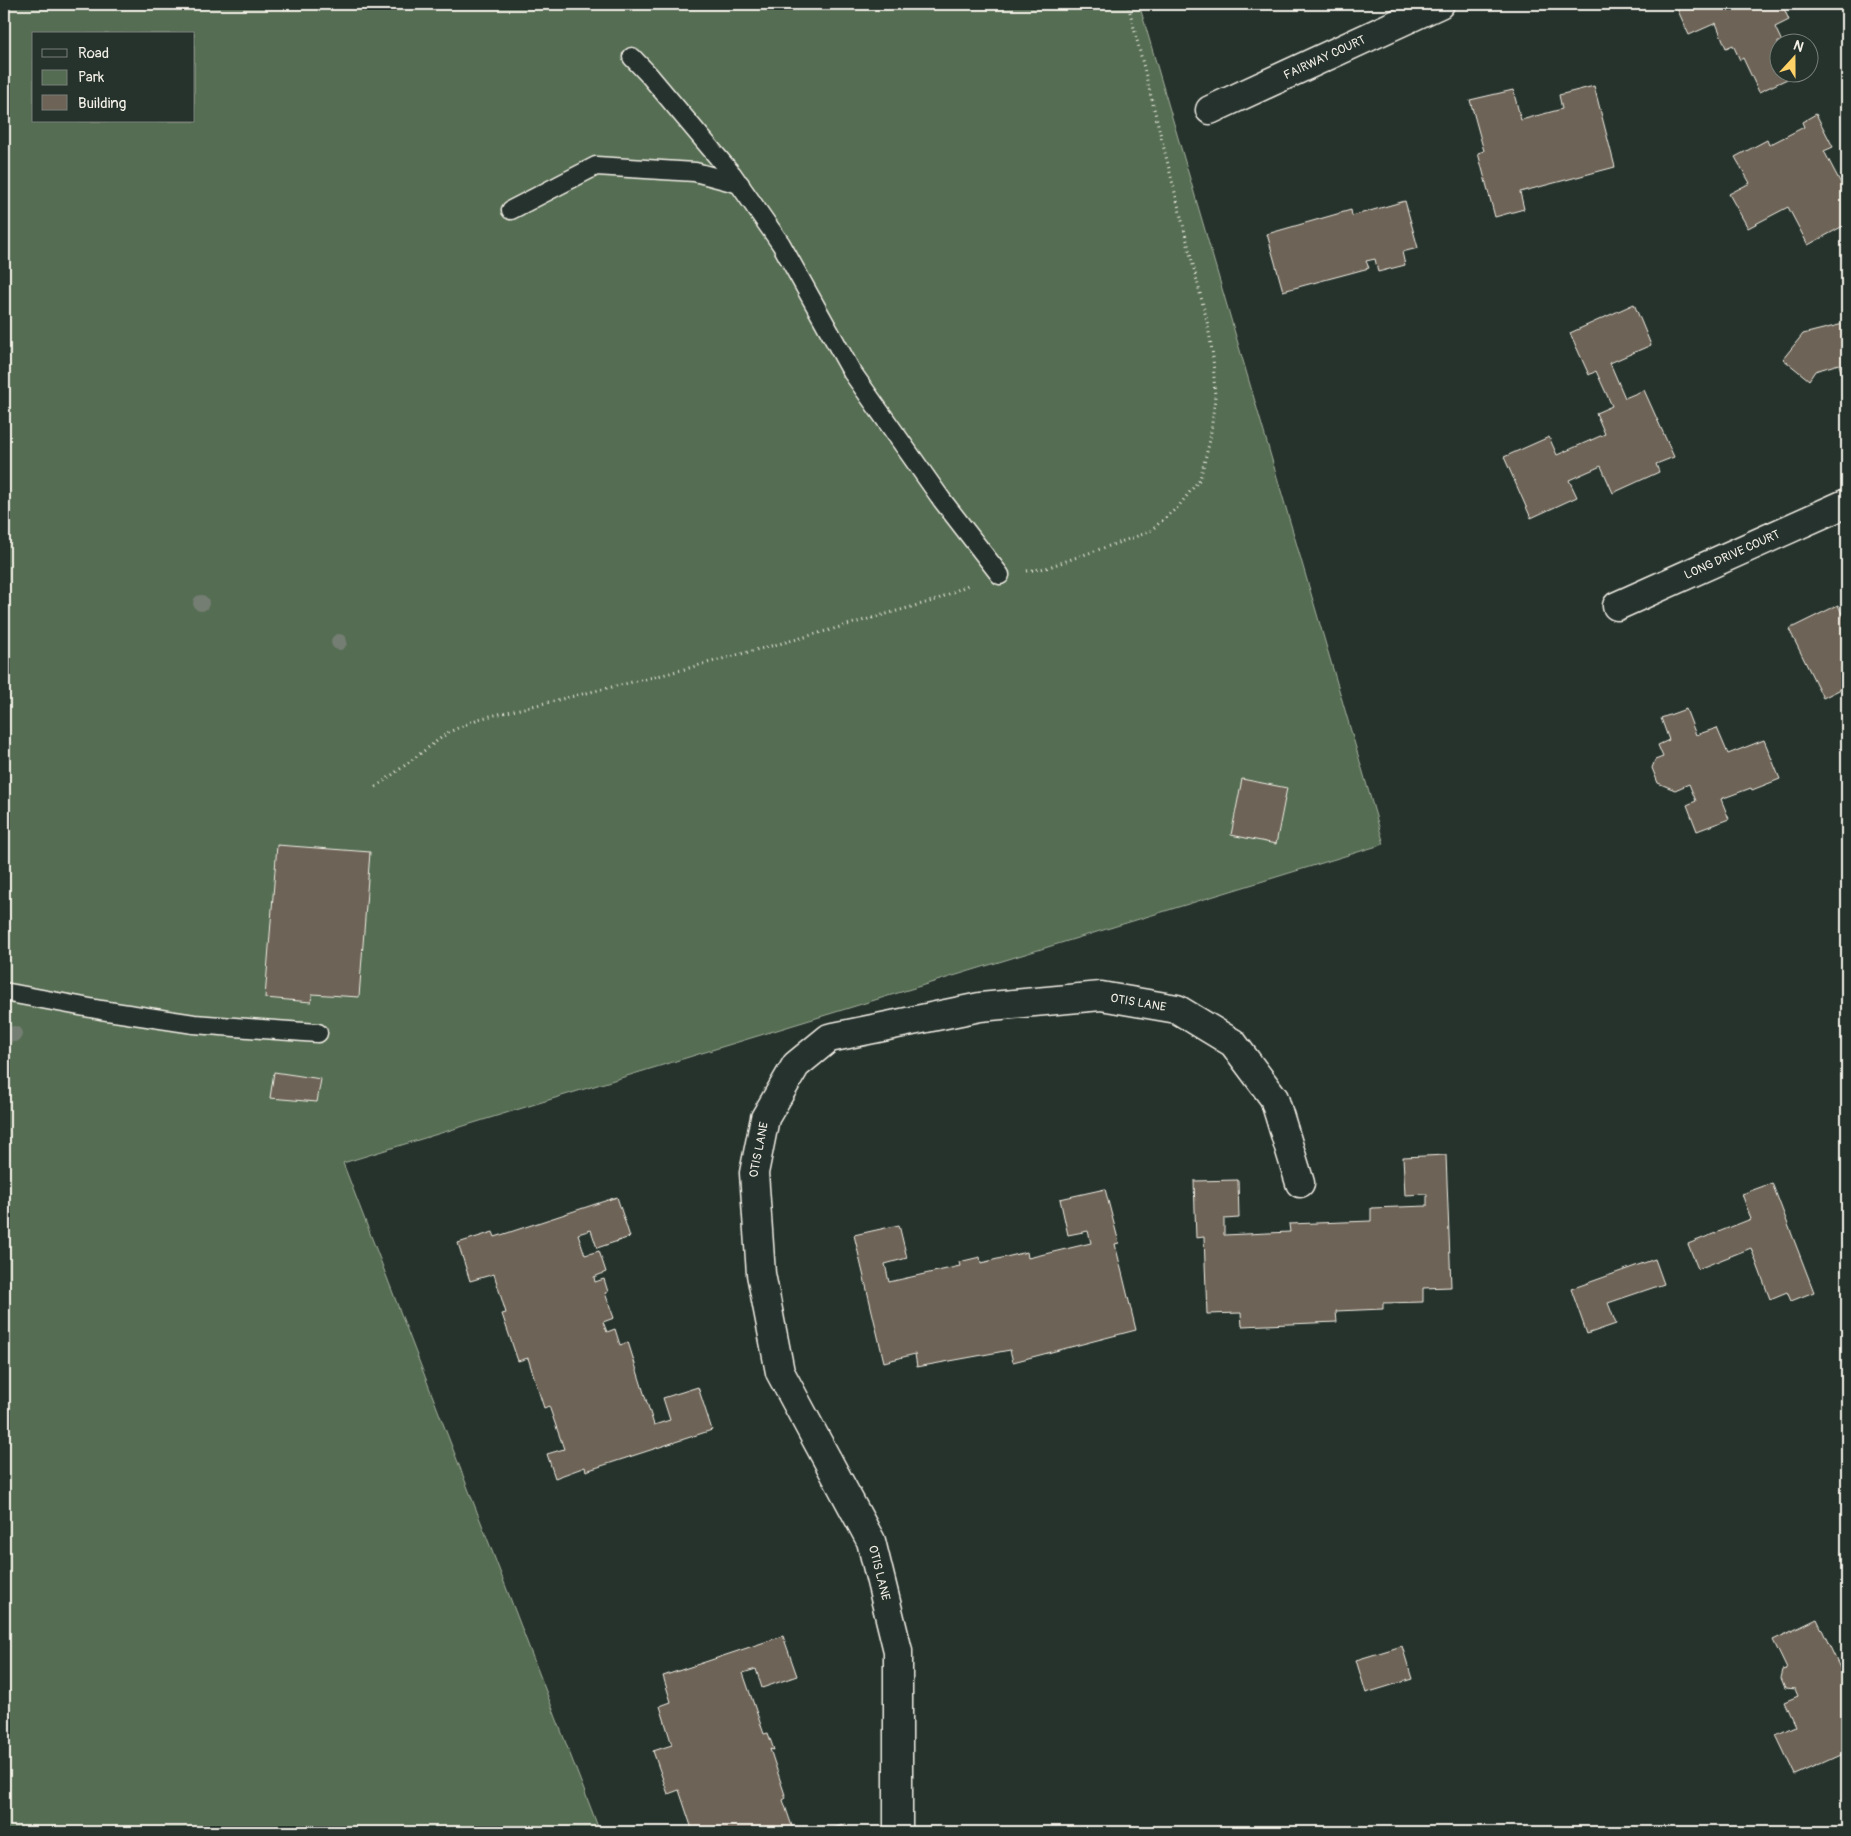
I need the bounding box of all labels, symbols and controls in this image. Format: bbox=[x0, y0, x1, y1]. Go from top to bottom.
legend bbox=[32, 32, 195, 122]
street label: FAIRWAY COURT bbox=[1281, 32, 1368, 83]
north arrow bbox=[1768, 32, 1818, 82]
text: N bbox=[1791, 37, 1806, 56]
text: Road bbox=[78, 44, 109, 63]
text: Park bbox=[78, 68, 105, 87]
text: Building bbox=[78, 94, 126, 113]
street label: LONG DRIVE COURT bbox=[1682, 526, 1782, 582]
street label: OTIS LANE bbox=[1109, 990, 1167, 1015]
street label: OTIS LANE bbox=[746, 1121, 772, 1178]
street label: OTIS LANE bbox=[865, 1544, 893, 1602]

